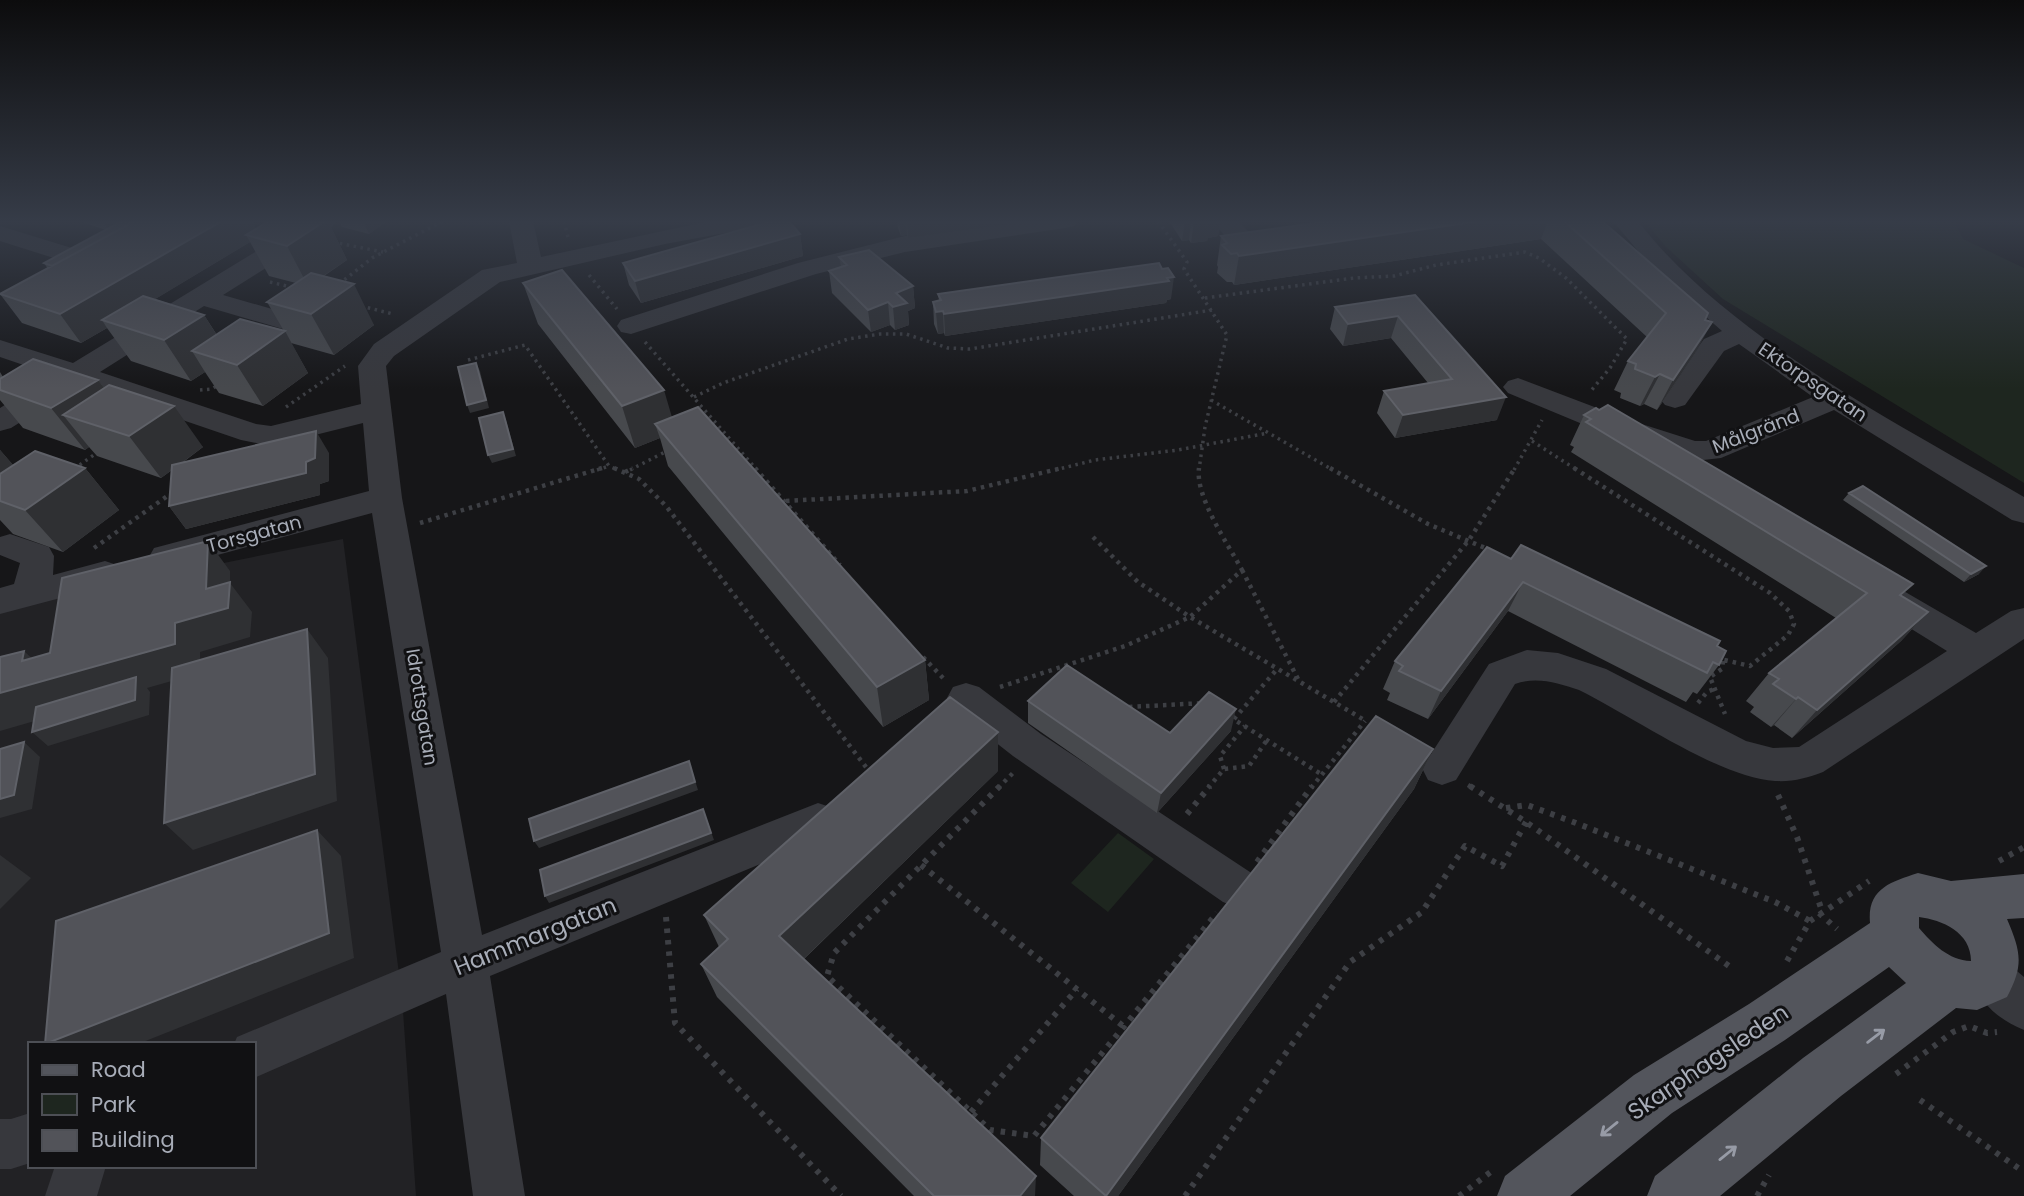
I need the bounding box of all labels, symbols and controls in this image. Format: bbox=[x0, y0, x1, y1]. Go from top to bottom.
street label: Ektorpsgatan bbox=[1753, 336, 1873, 428]
street label: Målgränd bbox=[1708, 402, 1804, 460]
street label: Torsgatan bbox=[204, 508, 304, 560]
street label: Idrottsgatan bbox=[399, 647, 445, 767]
street label: Hammargatan bbox=[449, 889, 621, 983]
street label: Skarphagsleden bbox=[1621, 996, 1795, 1128]
one-way arrow bbox=[1866, 1028, 1885, 1043]
legend bbox=[28, 1042, 256, 1168]
text: Road bbox=[91, 1055, 146, 1084]
text: Park bbox=[91, 1090, 136, 1119]
one-way arrow bbox=[1601, 1121, 1619, 1137]
text: Building bbox=[91, 1125, 175, 1154]
one-way arrow bbox=[1719, 1145, 1737, 1160]

